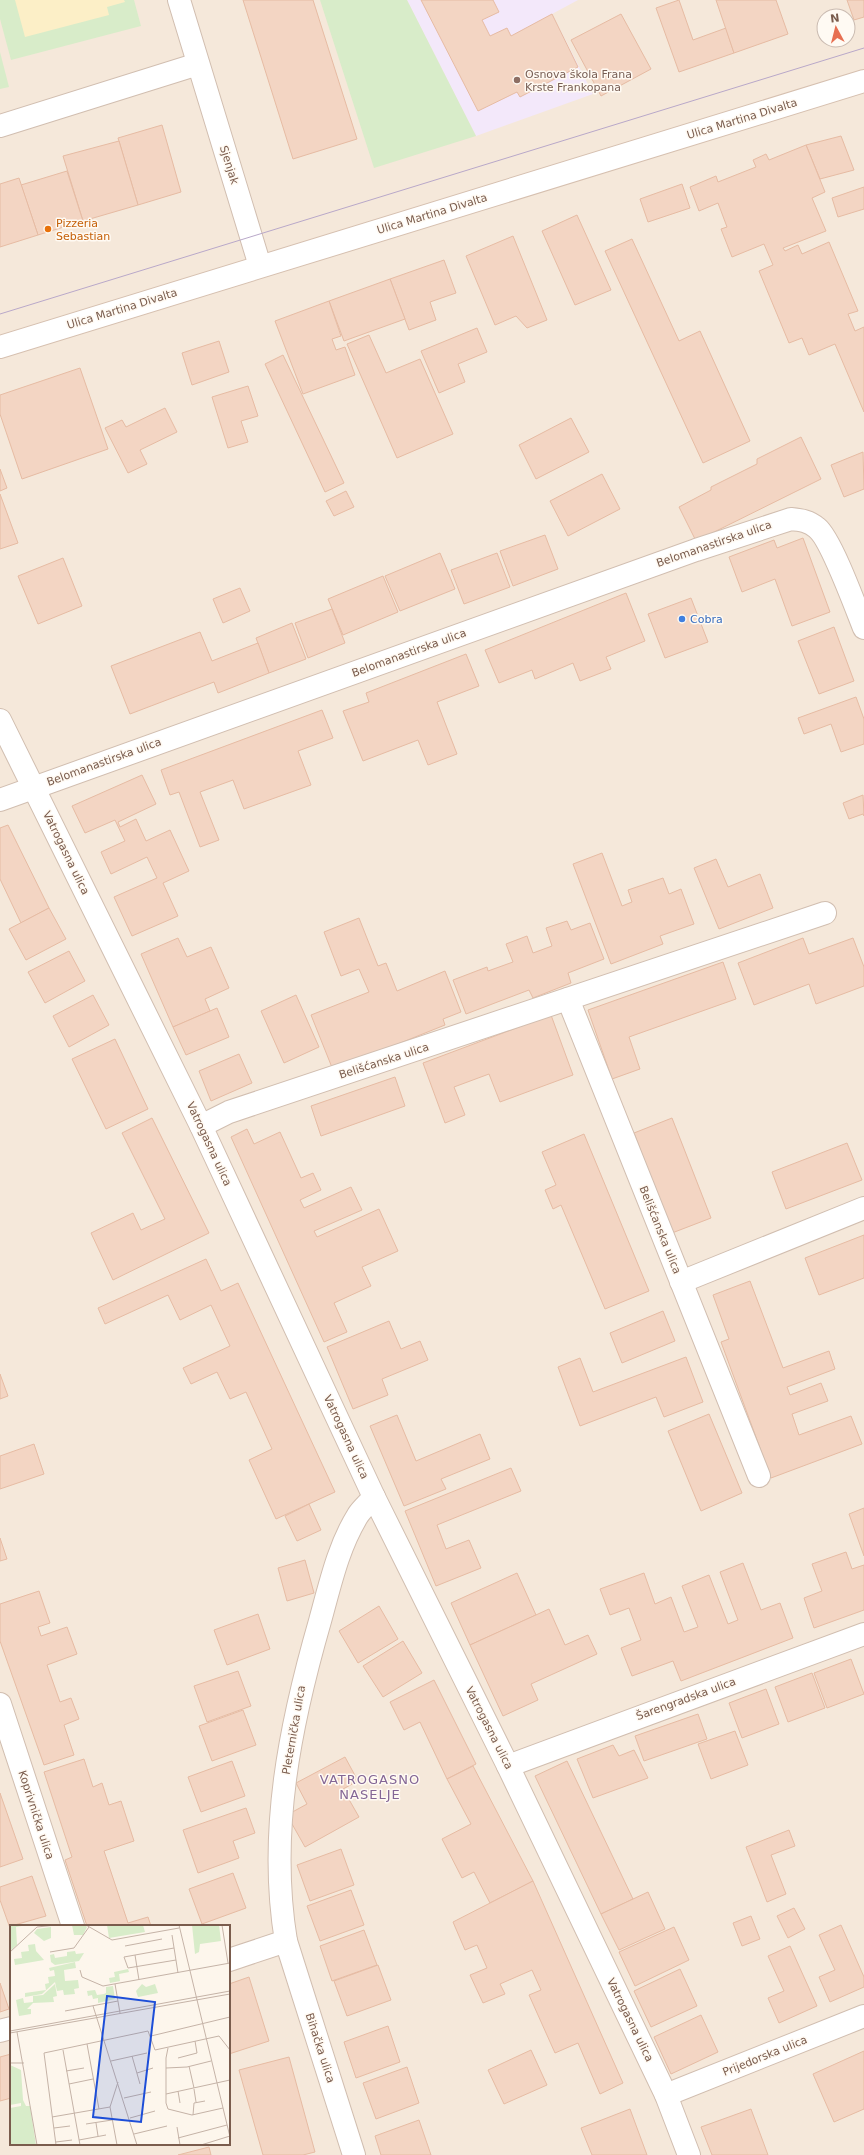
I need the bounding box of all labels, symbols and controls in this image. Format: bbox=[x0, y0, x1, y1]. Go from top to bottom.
north arrow bbox=[816, 8, 856, 48]
text: N bbox=[829, 12, 840, 26]
place label: Osnova škola Frana Krste Frankopana bbox=[525, 68, 632, 94]
marker: Osnova škola Frana Krste Frankopana bbox=[512, 75, 522, 85]
street label: Ulica Martina Divalta bbox=[685, 96, 799, 142]
street label: Sjenjak bbox=[217, 144, 241, 187]
street label: Ulica Martina Divalta bbox=[375, 191, 489, 237]
place label: Pizzeria Sebastian bbox=[56, 217, 110, 243]
marker: Pizzeria Sebastian bbox=[43, 224, 53, 234]
street label: Ulica Martina Divalta bbox=[65, 286, 179, 332]
street label: Belomanastirska ulica bbox=[655, 518, 773, 570]
place label: Cobra bbox=[690, 613, 723, 626]
marker: Cobra bbox=[677, 614, 687, 624]
street label: Belomanastirska ulica bbox=[350, 626, 468, 680]
street label: Belomanastirska ulica bbox=[45, 735, 163, 789]
street label: Vatrogasna ulica bbox=[40, 809, 92, 897]
street label: Belišćanska ulica bbox=[337, 1040, 431, 1082]
street label: Vatrogasna ulica bbox=[184, 1100, 234, 1188]
street label: Belišćanska ulica bbox=[636, 1184, 684, 1276]
street label: Vatrogasna ulica bbox=[321, 1393, 371, 1481]
street label: Šarengradska ulica bbox=[634, 1675, 738, 1723]
street label: Pleternička ulica bbox=[280, 1684, 308, 1776]
street label: Vatrogasna ulica bbox=[462, 1684, 516, 1772]
street label: Koprivnička ulica bbox=[15, 1769, 57, 1861]
district label: VATROGASNO NASELJE bbox=[320, 1772, 420, 1802]
inset map bbox=[10, 1925, 230, 2145]
street label: Vatrogasna ulica bbox=[604, 1976, 656, 2064]
street label: Bihačka ulica bbox=[303, 2011, 337, 2085]
street label: Prijedorska ulica bbox=[721, 2033, 809, 2079]

